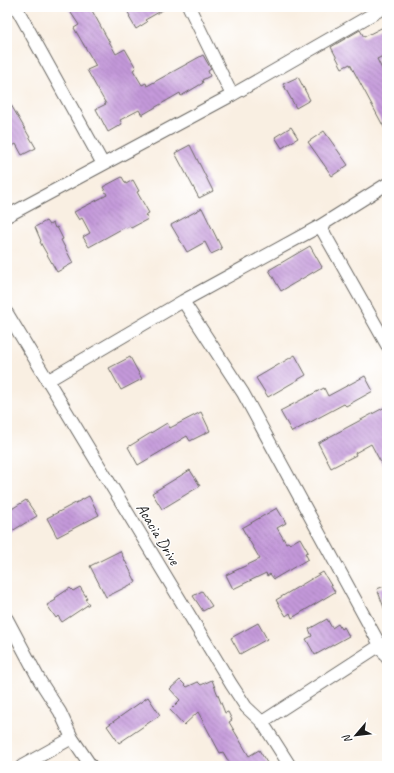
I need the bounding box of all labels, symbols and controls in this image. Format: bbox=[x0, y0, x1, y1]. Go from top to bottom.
street label: Acacia Drive bbox=[132, 500, 185, 570]
north arrow bbox=[336, 715, 376, 755]
text: N bbox=[338, 731, 355, 746]

